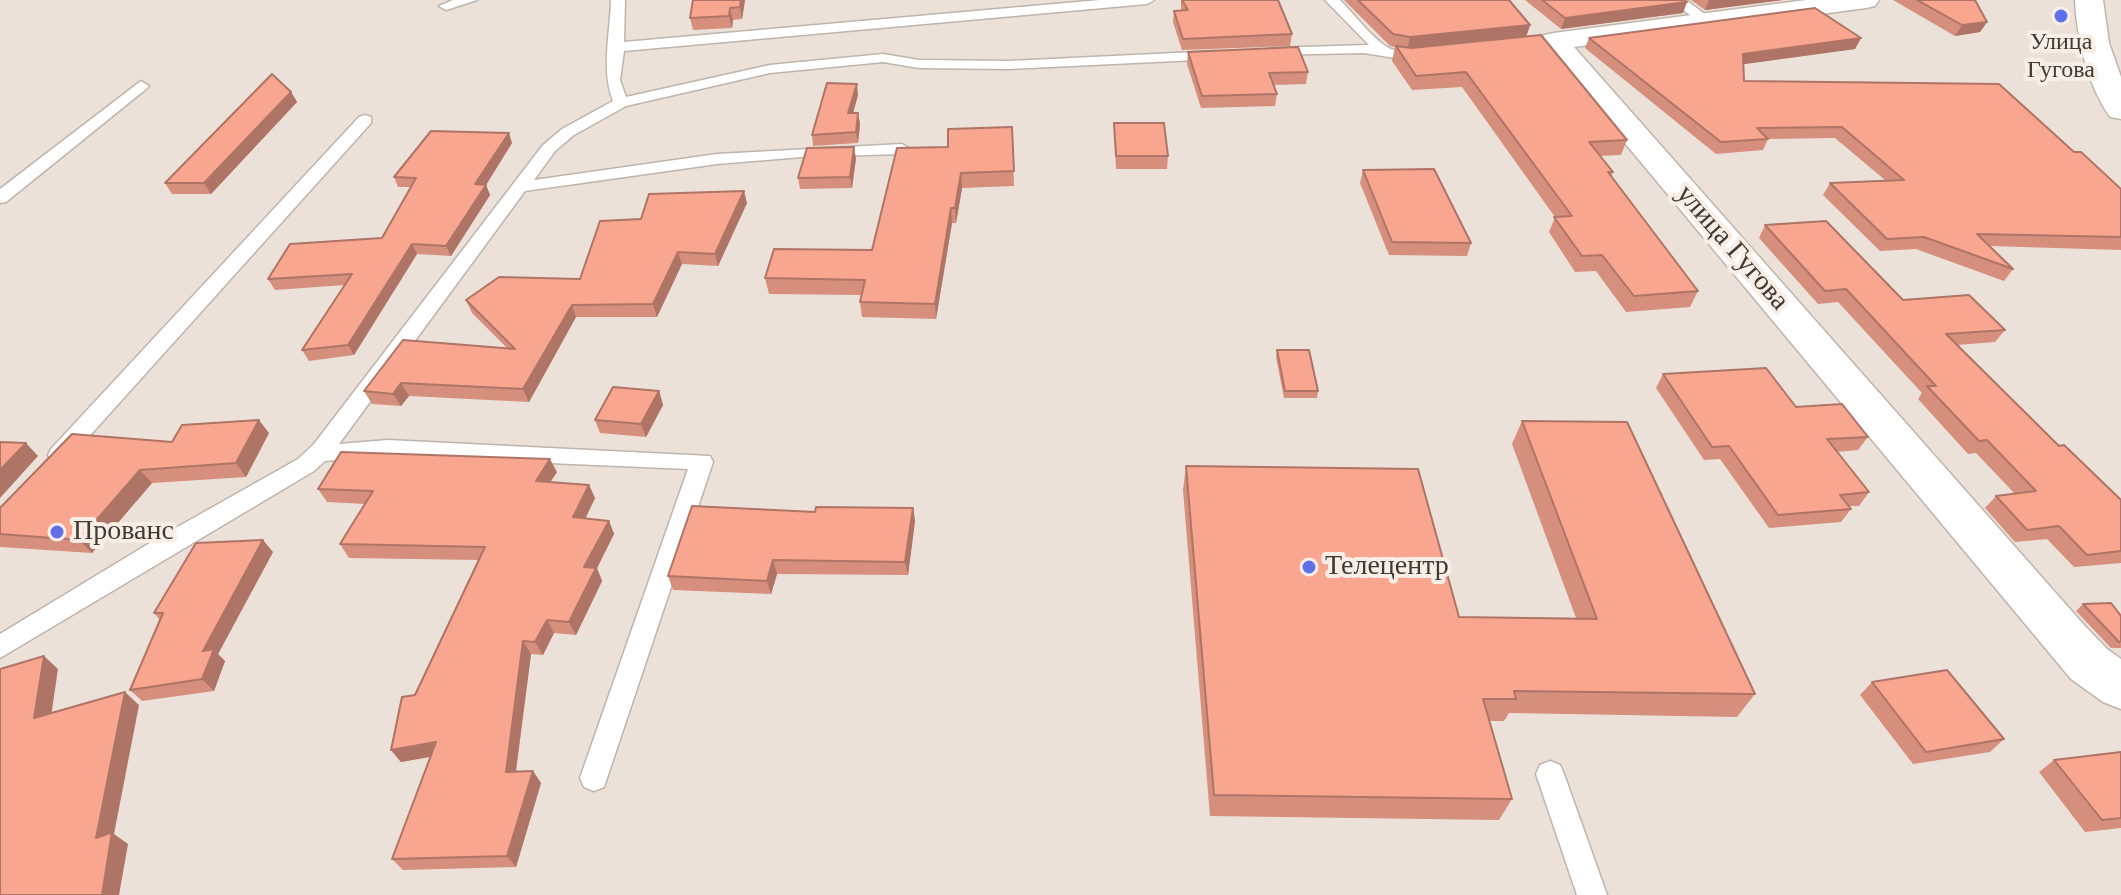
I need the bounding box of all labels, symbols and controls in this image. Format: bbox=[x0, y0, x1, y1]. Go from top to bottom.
marker: Улица Гугова bbox=[2052, 7, 2070, 25]
place label: Улица Гугова bbox=[2027, 29, 2095, 85]
street label: улица Гугова bbox=[1668, 178, 1796, 318]
place label: Прованс bbox=[73, 515, 174, 549]
marker: Прованс bbox=[48, 523, 66, 541]
place label: Телецентр bbox=[1325, 550, 1449, 584]
marker: Телецентр bbox=[1300, 558, 1318, 576]

